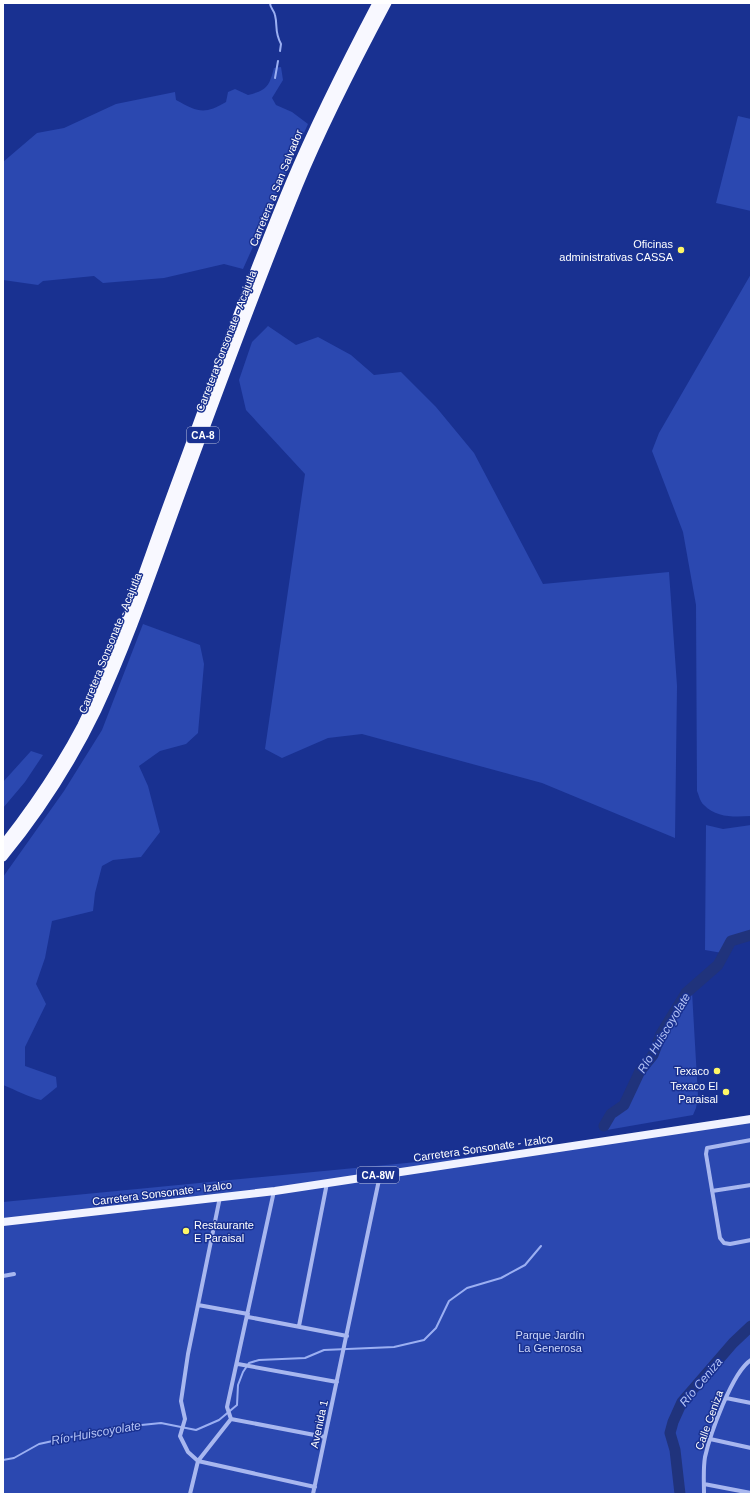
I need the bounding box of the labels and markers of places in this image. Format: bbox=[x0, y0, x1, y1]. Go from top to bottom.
place label: Oficinas administrativas CASSA bbox=[559, 238, 674, 263]
marker: Oficinas administrativas CASSA bbox=[676, 245, 686, 255]
place label: Texaco bbox=[674, 1065, 709, 1077]
marker: Texaco bbox=[712, 1066, 722, 1076]
place label: Texaco El Paraisal bbox=[670, 1080, 718, 1105]
marker: Texaco El Paraisal bbox=[721, 1087, 731, 1097]
place label: Restaurante E Paraisal bbox=[194, 1219, 254, 1244]
marker: Restaurante E Paraisal bbox=[181, 1226, 191, 1236]

